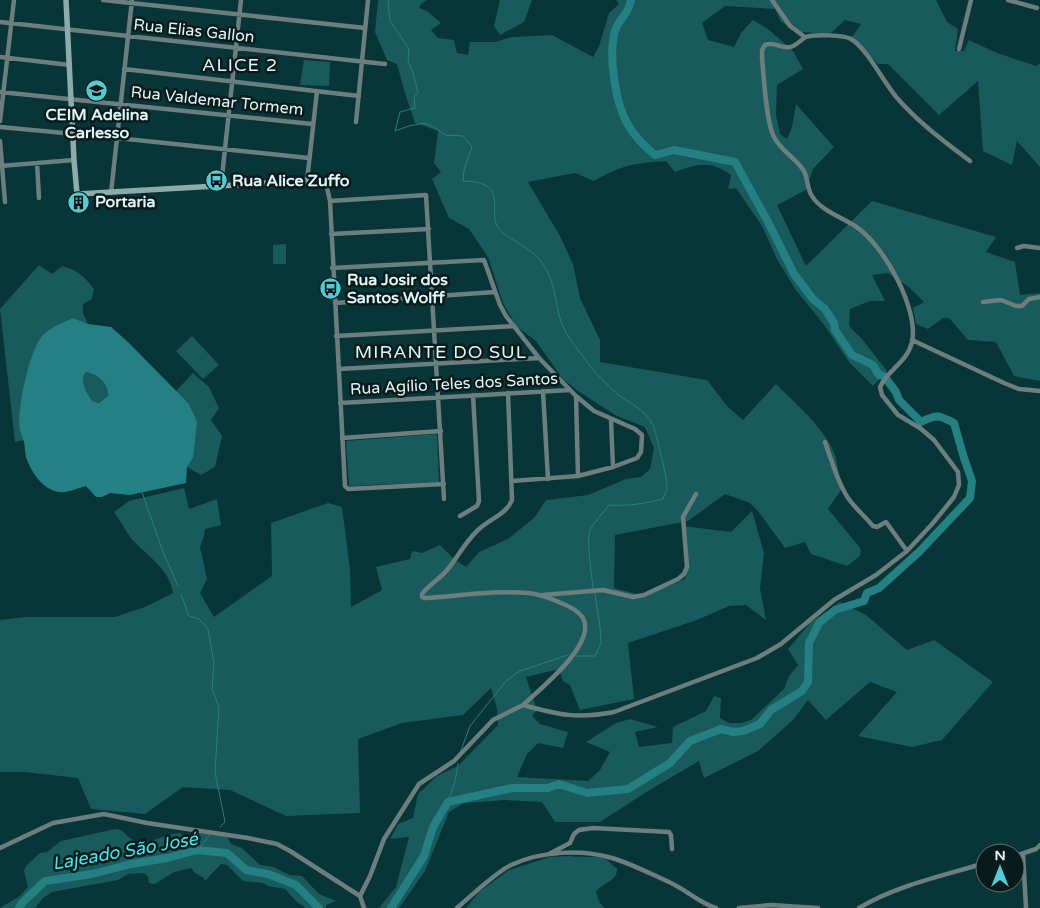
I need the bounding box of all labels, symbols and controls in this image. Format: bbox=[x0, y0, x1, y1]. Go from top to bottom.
street label: Rua Elias Gallon bbox=[132, 15, 256, 47]
district label: ALICE 2 bbox=[202, 54, 278, 76]
school or university icon: CEIM Adelina Carlesso bbox=[85, 79, 109, 103]
street label: Rua Valdemar Tormem bbox=[130, 82, 304, 120]
place label: CEIM Adelina Carlesso bbox=[45, 105, 149, 143]
bus stop icon: Rua Alice Zuffo bbox=[204, 169, 228, 193]
place label: Rua Alice Zuffo bbox=[232, 171, 350, 191]
building icon: Portaria bbox=[67, 190, 91, 214]
place label: Portaria bbox=[95, 192, 156, 212]
place label: Rua Josir dos Santos Wolff bbox=[347, 270, 448, 308]
bus stop icon: Rua Josir dos Santos Wolff bbox=[319, 277, 343, 301]
district label: MIRANTE DO SUL bbox=[355, 341, 527, 363]
street label: Rua Agílio Teles dos Santos bbox=[350, 369, 558, 399]
water label: Lajeado São José bbox=[51, 827, 200, 875]
north arrow bbox=[975, 843, 1025, 893]
text: N bbox=[994, 847, 1006, 864]

